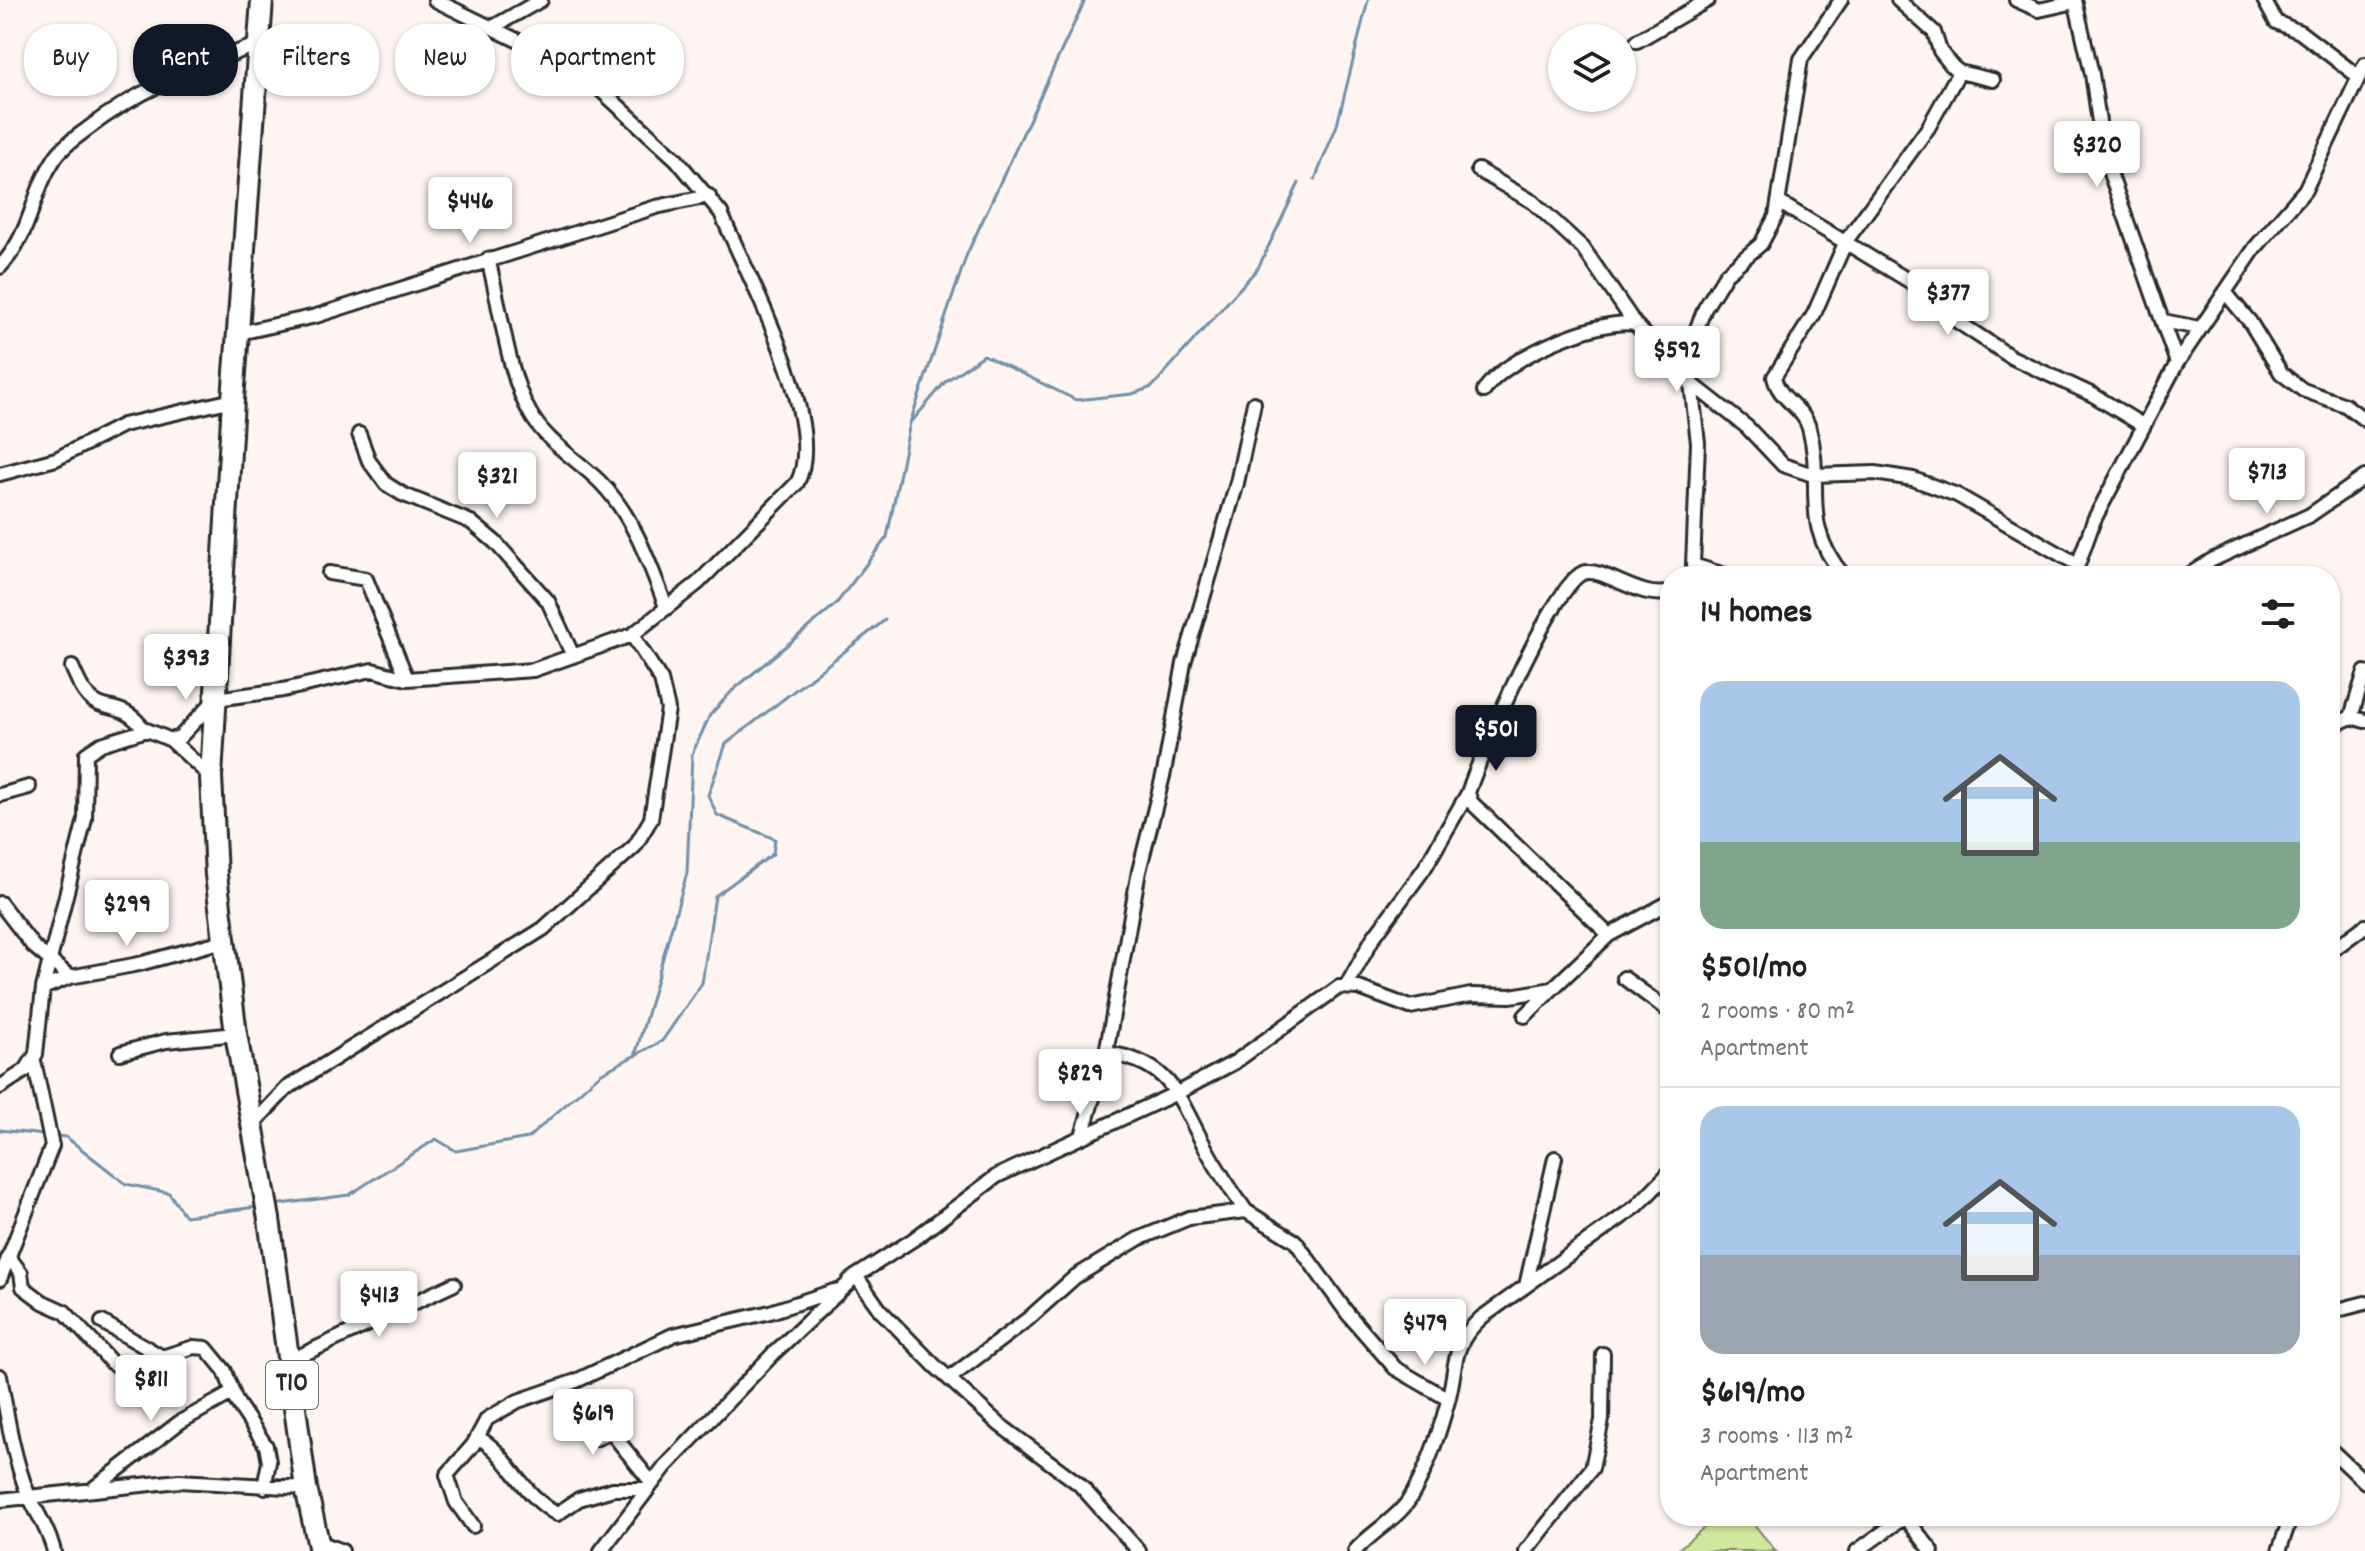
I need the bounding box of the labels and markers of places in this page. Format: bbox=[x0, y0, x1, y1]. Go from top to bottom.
pin: $320 bbox=[2050, 121, 2144, 189]
pin: $446 bbox=[423, 177, 517, 245]
pin: $377 bbox=[1901, 269, 1995, 337]
pin: $592 bbox=[1630, 326, 1724, 394]
pin: $713 bbox=[2220, 448, 2314, 516]
pin: $321 bbox=[450, 452, 544, 520]
pin: $393 bbox=[139, 634, 233, 702]
pin: $501 bbox=[1449, 705, 1543, 773]
pin: $299 bbox=[80, 880, 174, 948]
pin: $829 bbox=[1033, 1049, 1127, 1117]
pin: $413 bbox=[332, 1271, 426, 1339]
pin: $479 bbox=[1378, 1299, 1472, 1367]
pin: $811 bbox=[104, 1355, 198, 1423]
pin: $619 bbox=[546, 1389, 640, 1457]

